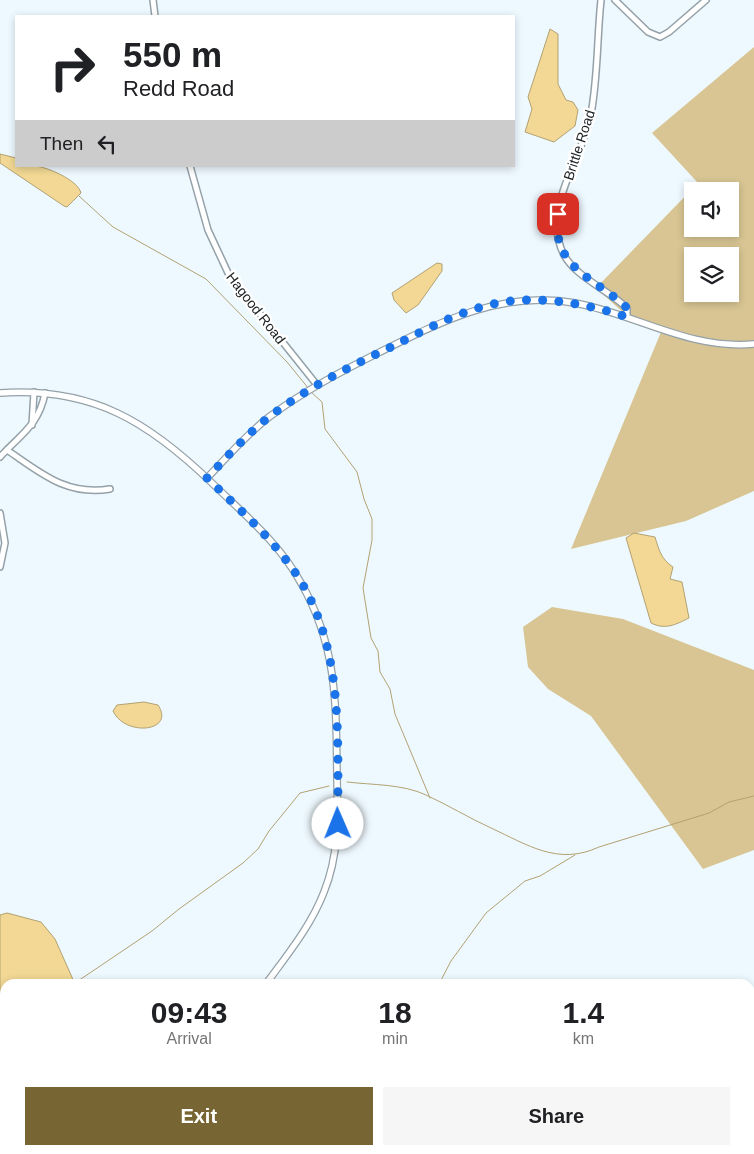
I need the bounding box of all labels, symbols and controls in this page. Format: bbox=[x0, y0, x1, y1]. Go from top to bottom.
icon: right bbox=[40, 35, 105, 100]
text: 550 m bbox=[123, 35, 222, 74]
text: Redd Road bbox=[123, 76, 234, 101]
street label: Brittle Road bbox=[560, 108, 598, 182]
icon: left bbox=[93, 130, 121, 158]
text: Then bbox=[40, 133, 83, 154]
map controls bbox=[684, 182, 739, 302]
button: sound bbox=[684, 182, 739, 237]
pin bbox=[537, 193, 579, 235]
icon: arrive bbox=[544, 200, 572, 228]
button: layers bbox=[684, 247, 739, 302]
street label: Hagood Road bbox=[223, 269, 289, 347]
position arrow bbox=[311, 797, 363, 849]
text: 09:43 bbox=[151, 996, 228, 1029]
text: 18 bbox=[378, 996, 412, 1029]
text: 1.4 bbox=[562, 996, 604, 1029]
text: Arrival bbox=[166, 1030, 212, 1047]
text: min bbox=[382, 1030, 408, 1047]
text: km bbox=[573, 1030, 594, 1047]
button: Exit bbox=[25, 1087, 373, 1145]
button: Share bbox=[383, 1087, 730, 1145]

